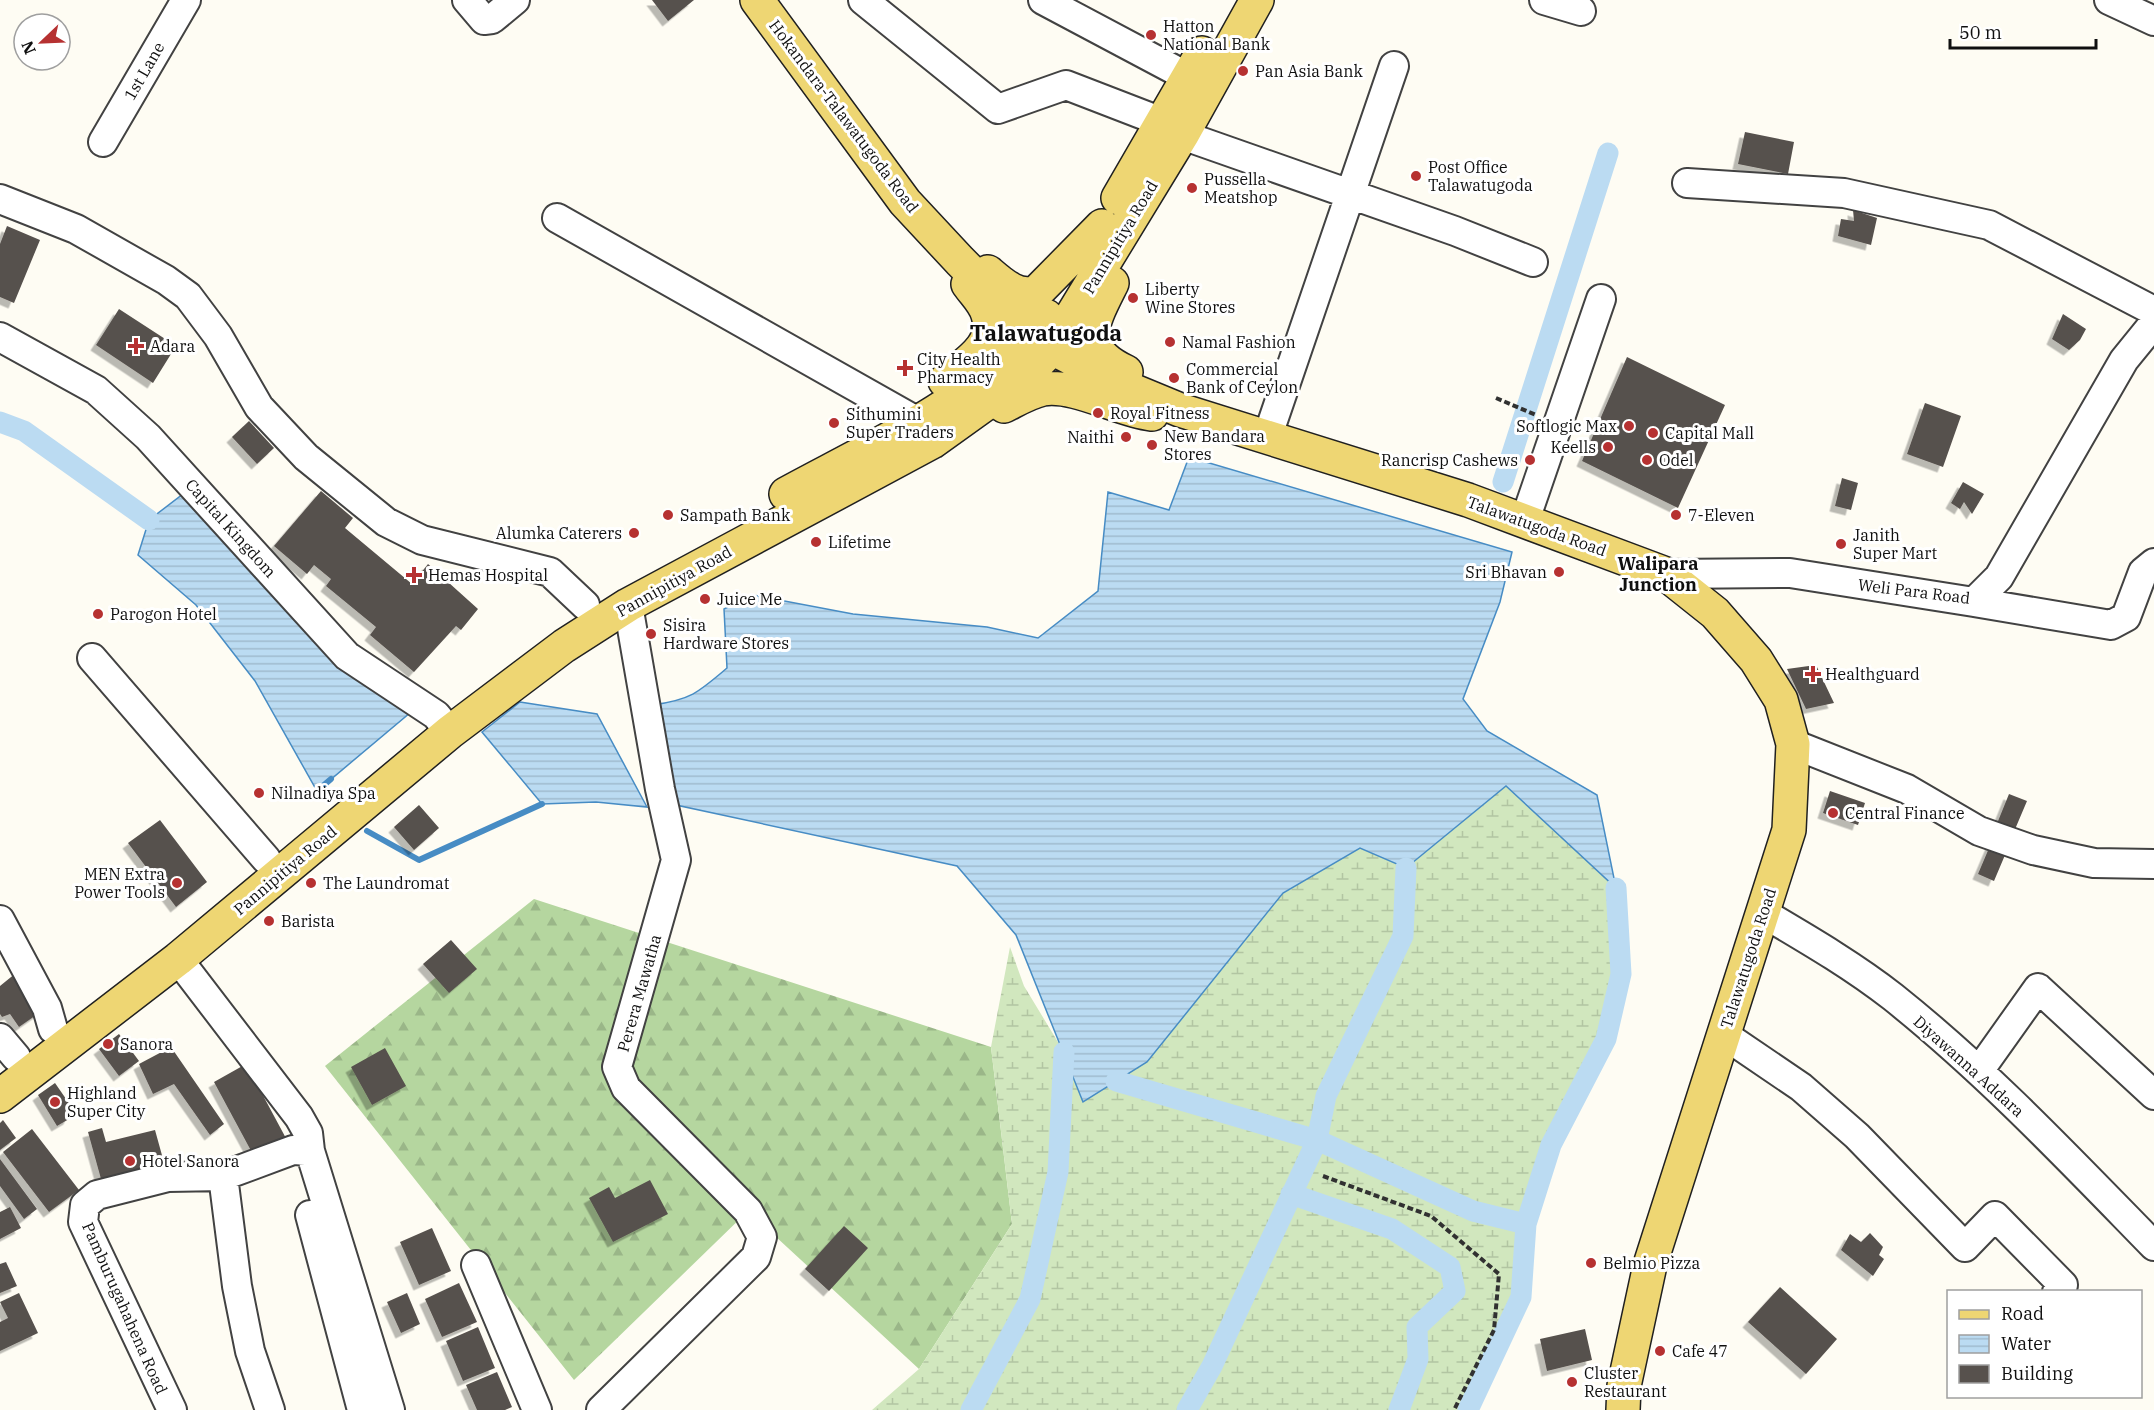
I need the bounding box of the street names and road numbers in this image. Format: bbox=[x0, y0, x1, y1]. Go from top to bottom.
street label: Hokandara-Talawatugoda Road bbox=[765, 16, 923, 217]
street label: 1st Lane bbox=[119, 38, 169, 104]
street label: Pannipitiya Road bbox=[1078, 177, 1162, 297]
street label: Capital Kingdom bbox=[181, 475, 281, 581]
street label: Talawatugoda Road bbox=[1465, 492, 1610, 561]
street label: Pannipitiya Road bbox=[613, 541, 735, 621]
street label: Weli Para Road bbox=[1857, 574, 1972, 608]
street label: Pannipitiya Road bbox=[229, 821, 341, 919]
street label: Talawatugoda Road bbox=[1716, 885, 1780, 1031]
street label: Perera Mawatha bbox=[613, 932, 665, 1054]
street label: Diyawanna Addara bbox=[1909, 1011, 2029, 1121]
street label: Pamburugahahena Road bbox=[78, 1219, 172, 1397]

